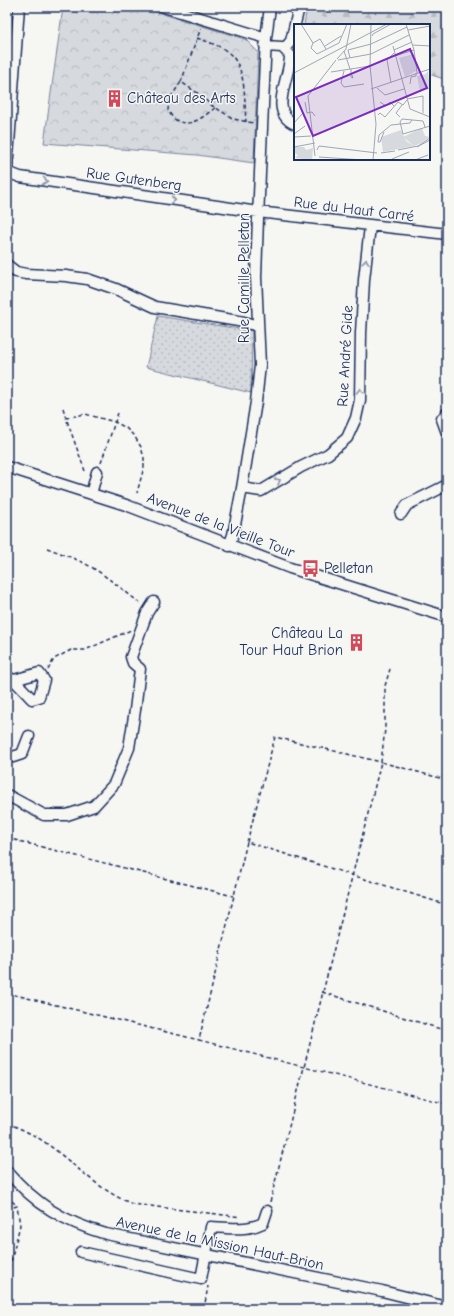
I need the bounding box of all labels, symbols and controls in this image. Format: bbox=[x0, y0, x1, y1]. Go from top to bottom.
inset map bbox=[294, 24, 430, 160]
building icon: Château des Arts bbox=[104, 88, 124, 108]
place label: Château des Arts bbox=[127, 89, 236, 107]
street label: Rue Gutenberg bbox=[85, 163, 183, 195]
one-way arrow bbox=[42, 176, 48, 184]
street label: Rue du Haut Carré bbox=[293, 193, 416, 225]
one-way arrow bbox=[170, 195, 177, 204]
street label: Rue Camille Pelletan bbox=[235, 213, 253, 343]
one-way arrow bbox=[362, 259, 371, 265]
street label: Rue André Gide bbox=[333, 304, 357, 407]
one-way arrow bbox=[356, 388, 365, 394]
one-way arrow bbox=[274, 478, 281, 485]
street label: Avenue de la Vieille Tour bbox=[145, 489, 297, 561]
bus stop icon: Pelletan bbox=[301, 558, 321, 578]
place label: Pelletan bbox=[324, 559, 373, 577]
place label: Château La Tour Haut Brion bbox=[240, 624, 343, 659]
building icon: Château La Tour Haut Brion bbox=[346, 632, 366, 652]
street label: Avenue de la Mission Haut-Brion bbox=[115, 1212, 325, 1274]

